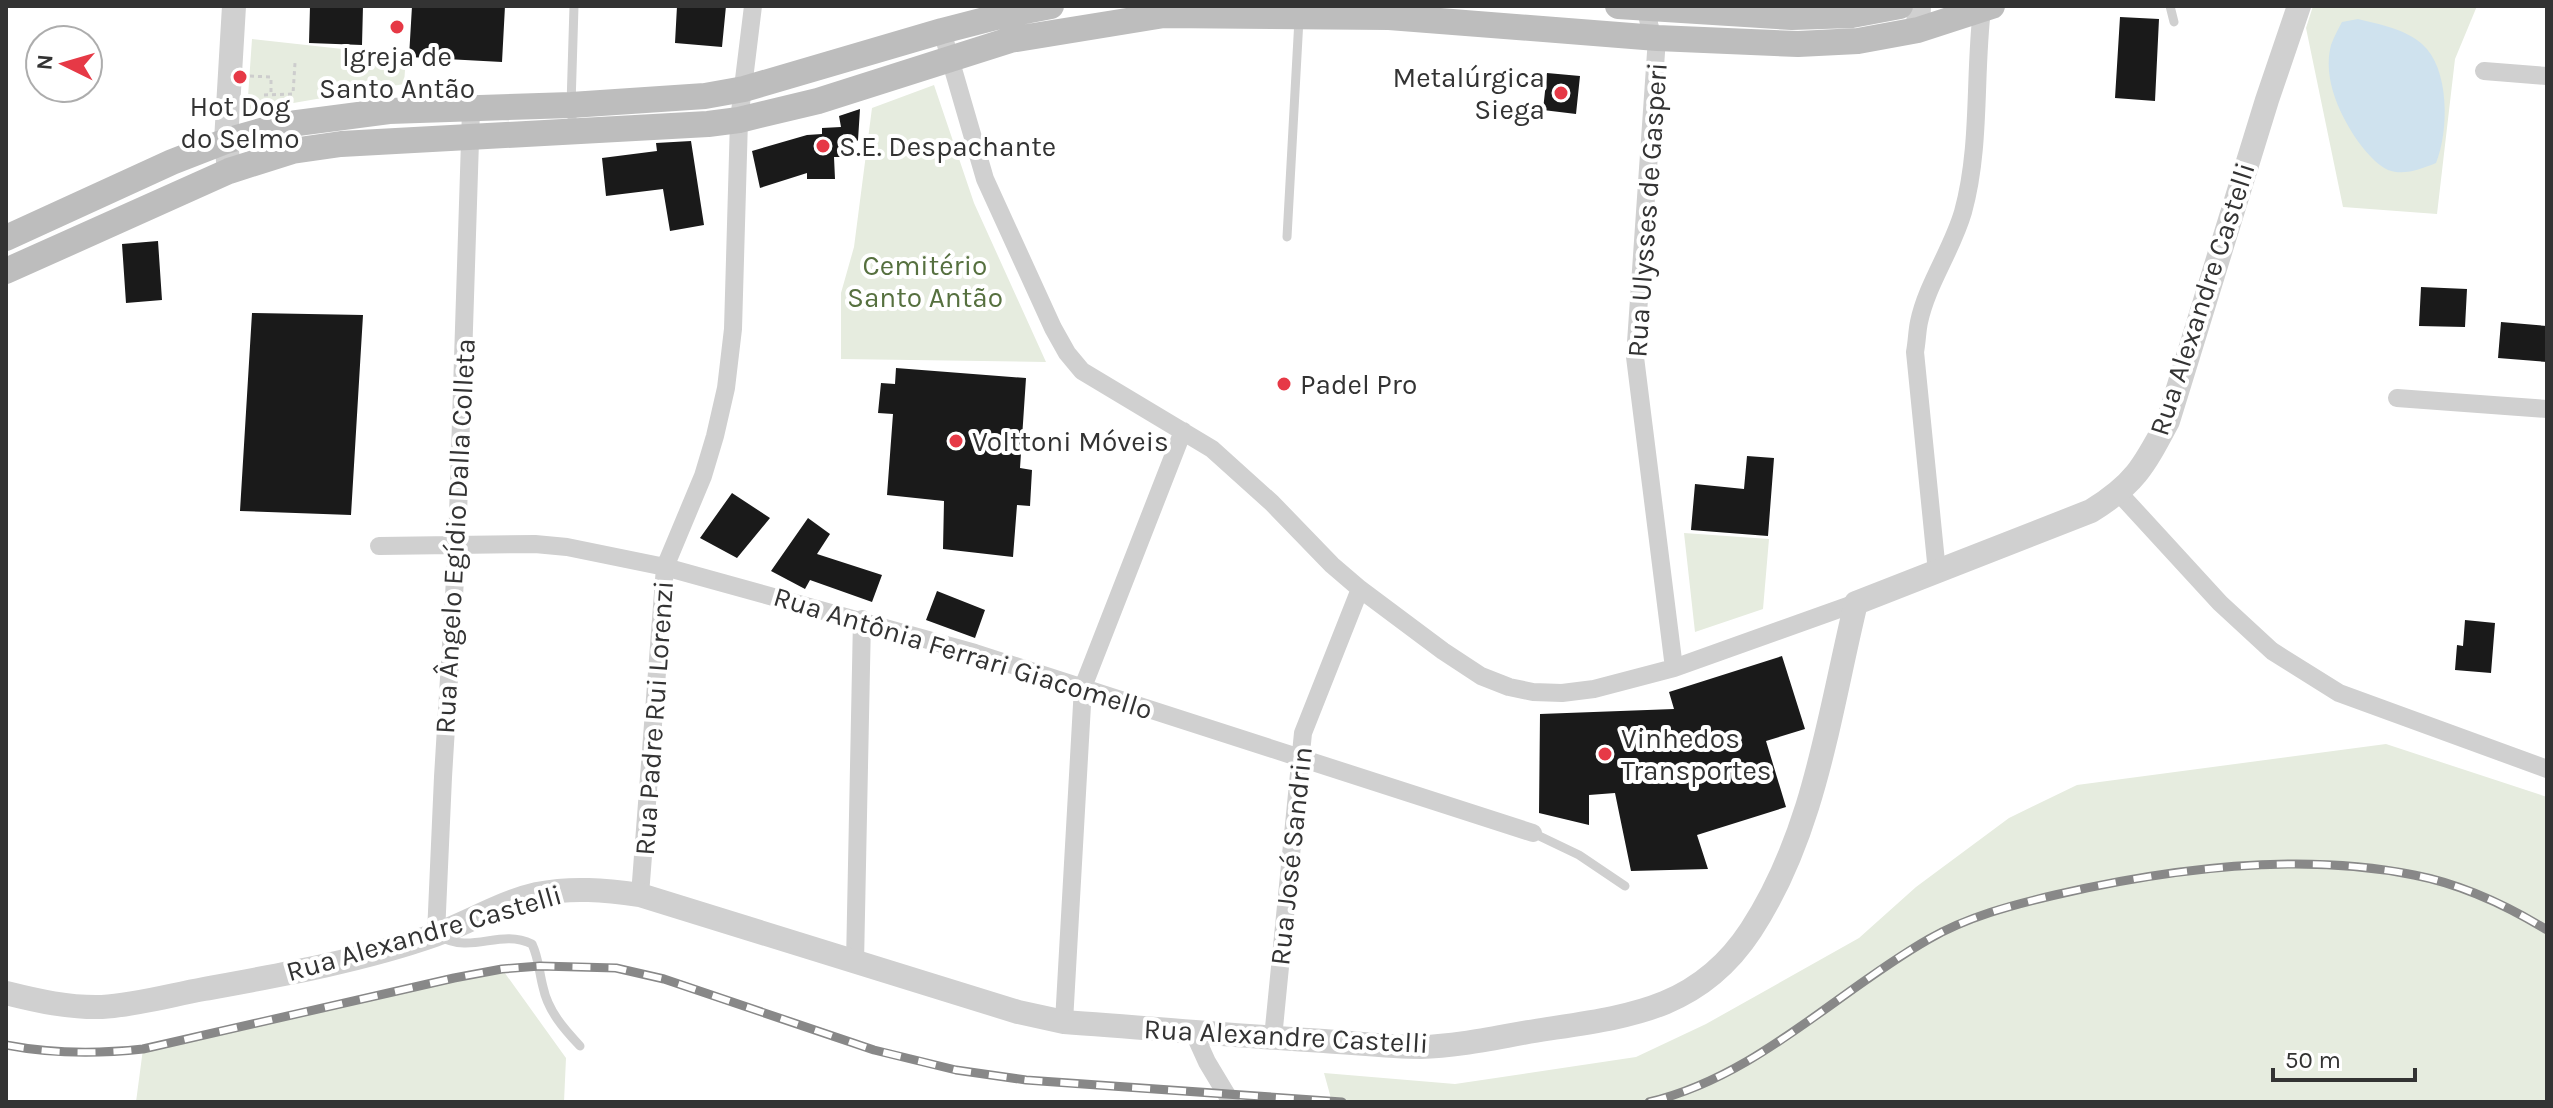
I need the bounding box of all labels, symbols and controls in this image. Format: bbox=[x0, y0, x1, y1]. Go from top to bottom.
marker: Igreja de Santo Antão bbox=[388, 18, 406, 36]
north arrow bbox=[24, 24, 104, 104]
place label: Igreja de Santo Antão bbox=[319, 40, 475, 105]
text: N bbox=[31, 53, 59, 71]
place label: Metalúrgica Siega bbox=[1392, 61, 1545, 126]
street label: Rua Ulysses de Gasperi bbox=[1620, 61, 1674, 359]
marker: Hot Dog do Selmo bbox=[231, 68, 249, 86]
marker: Metalúrgica Siega bbox=[1552, 84, 1570, 102]
place label: Hot Dog do Selmo bbox=[180, 90, 300, 155]
place label: S.E. Despachante bbox=[839, 130, 1056, 163]
marker: S.E. Despachante bbox=[814, 137, 832, 155]
street label: Rua Alexandre Castelli bbox=[2142, 158, 2262, 440]
park label: Cemitério Santo Antão bbox=[847, 249, 1003, 314]
street label: Rua Ângelo Egídio Dalla Colleta bbox=[428, 337, 482, 735]
place label: Padel Pro bbox=[1300, 368, 1417, 401]
marker: Padel Pro bbox=[1275, 375, 1293, 393]
place label: Volttoni Móveis bbox=[972, 425, 1169, 458]
marker: Volttoni Móveis bbox=[947, 432, 965, 450]
street label: Rua Padre Rui Lorenzi bbox=[628, 580, 680, 856]
street label: Rua Antônia Ferrari Giacomello bbox=[770, 580, 1156, 726]
place label: Vinhedos Transportes bbox=[1621, 722, 1772, 787]
street label: Rua José Sandrin bbox=[1263, 745, 1319, 967]
marker: Vinhedos Transportes bbox=[1596, 745, 1614, 763]
street label: Rua Alexandre Castelli bbox=[282, 878, 566, 988]
street label: Rua Alexandre Castelli bbox=[1143, 1012, 1429, 1060]
scale bar bbox=[2273, 1032, 2415, 1082]
text: 50 m bbox=[2285, 1046, 2341, 1074]

